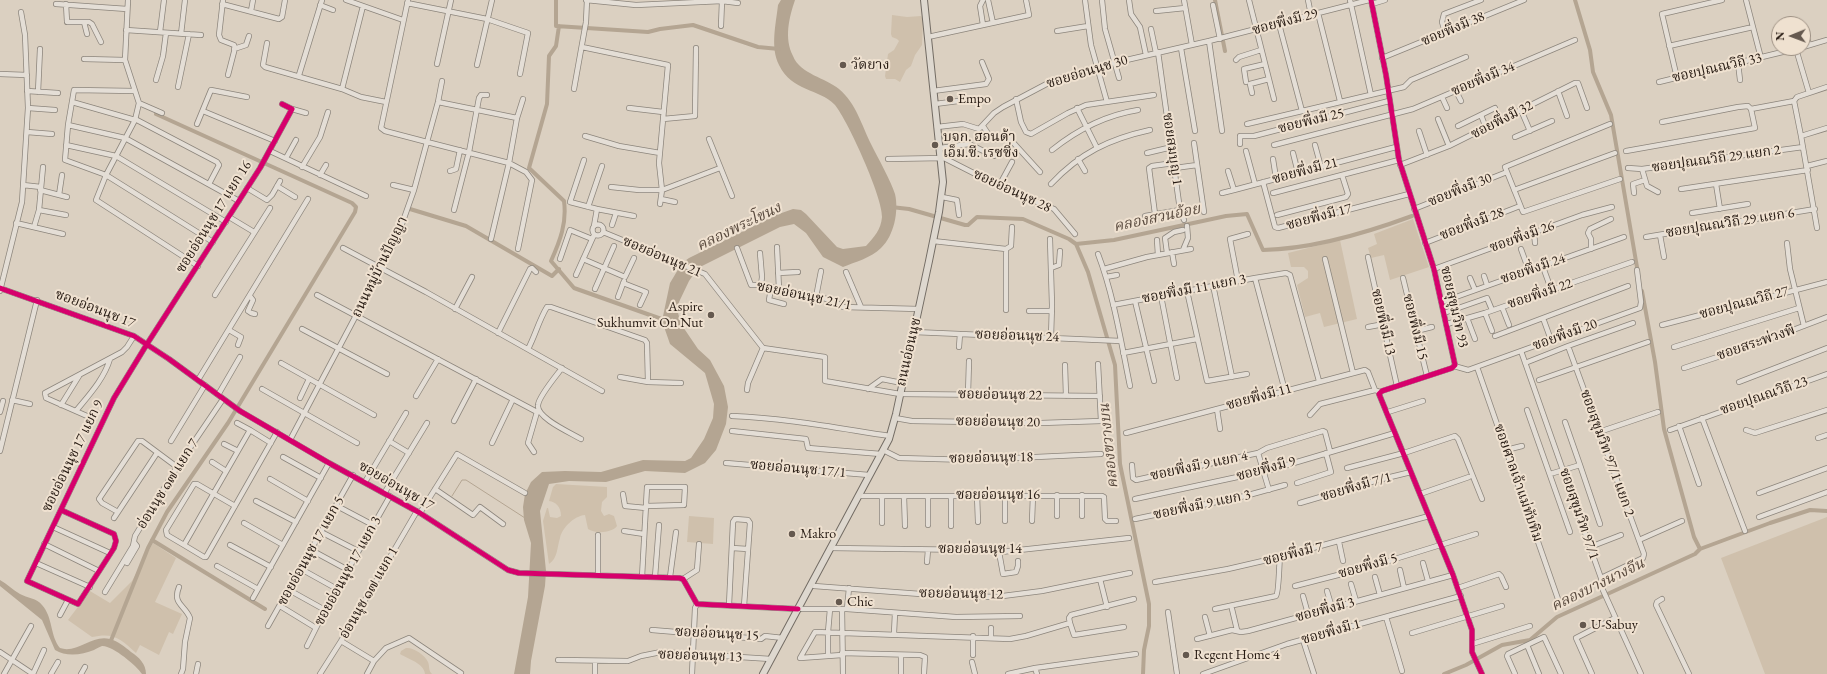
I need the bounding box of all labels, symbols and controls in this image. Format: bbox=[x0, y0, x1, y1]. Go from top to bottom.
street label: ซอยพึ่งมี 29 bbox=[1250, 5, 1320, 39]
street label: ซอยพึ่งมี 38 bbox=[1419, 8, 1487, 50]
north arrow bbox=[1771, 16, 1811, 56]
text: N bbox=[1773, 32, 1787, 41]
street label: ซอยปุณณวิถี 33 bbox=[1670, 50, 1764, 86]
street label: ซอยอ่อนนุช 30 bbox=[1044, 52, 1130, 92]
place label: วัดยาง bbox=[851, 57, 889, 73]
street label: ซอยพึ่งมี 34 bbox=[1449, 58, 1517, 100]
marker: วัดยาง bbox=[838, 60, 848, 70]
place label: Empo bbox=[958, 91, 991, 107]
marker: Empo bbox=[945, 94, 955, 104]
street label: ซอยพึ่งมี 32 bbox=[1468, 97, 1536, 143]
street label: ซอยพึ่งมี 25 bbox=[1276, 105, 1346, 137]
street label: ซอยสมบุญ 1 bbox=[1159, 112, 1185, 186]
place label: บจก. ฮอนด้า เอ็ม.ซี. เรซซิ่ง bbox=[943, 129, 1019, 162]
marker: บจก. ฮอนด้า เอ็ม.ซี. เรซซิ่ง bbox=[930, 140, 940, 150]
street label: ซอยปุณณวิถี 29 แยก 2 bbox=[1650, 142, 1782, 176]
street label: ซอยพึ่งมี 21 bbox=[1270, 154, 1340, 188]
street label: ซอยอ่อนนุช 17 แยก 16 bbox=[173, 158, 255, 276]
street label: ซอยอ่อนนุช 28 bbox=[970, 166, 1054, 216]
street label: ซอยพึ่งมี 30 bbox=[1426, 170, 1494, 210]
water label: คลองพระโขนง bbox=[694, 199, 784, 255]
water label: คลองสวนอ้อย bbox=[1112, 200, 1202, 236]
street label: ซอยพึ่งมี 17 bbox=[1284, 200, 1354, 234]
street label: ซอยพึ่งมี 28 bbox=[1437, 204, 1507, 244]
street label: ซอยปุณณวิถี 29 แยก 6 bbox=[1664, 205, 1796, 241]
street label: ถนนหมู่บ้านปัญญา bbox=[348, 214, 412, 320]
street label: ซอยพึ่งมี 26 bbox=[1487, 218, 1557, 256]
street label: ซอยอ่อนนุช 21 bbox=[620, 233, 704, 281]
street label: ซอยพึ่งมี 24 bbox=[1498, 250, 1568, 288]
street label: ซอยสุขุมวิท 93 bbox=[1436, 265, 1472, 349]
street label: ซอยพึ่งมี 11 แยก 3 bbox=[1140, 271, 1248, 307]
street label: ซอยพึ่งมี 22 bbox=[1505, 275, 1575, 313]
street label: ซอยอ่อนนุช 21/1 bbox=[755, 278, 853, 314]
street label: ซอยปุณณวิถี 27 bbox=[1698, 283, 1790, 323]
street label: ซอยอ่อนนุช 17 bbox=[53, 286, 137, 332]
street label: ซอยพึ่งมี 13 bbox=[1367, 287, 1399, 357]
street label: ซอยพึ่งมี 15 bbox=[1399, 292, 1431, 362]
place label: Aspire Sukhumvit On Nut bbox=[597, 299, 703, 332]
marker: Aspire Sukhumvit On Nut bbox=[706, 310, 716, 320]
street label: ถนนอ่อนนุช bbox=[893, 316, 925, 388]
street label: ซอยพึ่งมี 20 bbox=[1530, 316, 1600, 354]
street label: ซอยสระพ่วงพี bbox=[1715, 322, 1797, 364]
street label: ซอยอ่อนนุช 24 bbox=[975, 326, 1059, 346]
street label: ซอยปุณณวิถี 23 bbox=[1718, 373, 1810, 419]
street label: ซอยพึ่งมี 11 bbox=[1224, 380, 1294, 414]
street label: ซอยอ่อนนุช 22 bbox=[958, 386, 1042, 404]
street label: ซอยสุขุมวิท 97/1 แยก 2 bbox=[1576, 387, 1638, 519]
street label: ซอยอ่อนนุช 17 แยก 9 bbox=[39, 397, 107, 515]
water label: คลองขวางบน bbox=[1096, 403, 1122, 489]
street label: ซอยอ่อนนุช 20 bbox=[956, 413, 1040, 431]
street label: ซอยศาลเจ้าแม่ทับทิม bbox=[1490, 422, 1546, 544]
street label: อ่อนนุช ๑๗ แยก 7 bbox=[134, 436, 202, 532]
street label: ซอยพึ่งมี 9 แยก 4 bbox=[1149, 447, 1249, 485]
street label: ซอยอ่อนนุช 18 bbox=[949, 449, 1033, 467]
street label: ซอยพึ่งมี 9 bbox=[1234, 453, 1298, 485]
street label: ซอยอ่อนนุช 17/1 bbox=[749, 456, 847, 482]
street label: ซอยอ่อนนุช 17 bbox=[355, 458, 437, 514]
street label: ซอยสุขุมวิท 97/1 bbox=[1556, 466, 1602, 562]
street label: ซอยพึ่งมี 7/1 bbox=[1319, 469, 1393, 505]
street label: ซอยพึ่งมี 9 แยก 3 bbox=[1152, 486, 1252, 524]
street label: ซอยอ่อนนุช 16 bbox=[956, 487, 1040, 503]
street label: ซอยอ่อนนุช 17 แยก 5 bbox=[274, 493, 348, 609]
street label: ซอยอ่อนนุช 17 แยก 3 bbox=[311, 513, 385, 629]
place label: Makro bbox=[800, 526, 836, 542]
marker: Makro bbox=[787, 529, 797, 539]
street label: ซอยพึ่งมี 7 bbox=[1261, 538, 1325, 570]
street label: ซอยอ่อนนุช 14 bbox=[938, 541, 1022, 557]
street label: อ่อนนุช ๑๗ แยก 1 bbox=[336, 544, 402, 642]
street label: ซอยพึ่งมี 5 bbox=[1336, 550, 1400, 582]
water label: คลองบางนางจีน bbox=[1548, 555, 1648, 615]
street label: ซอยอ่อนนุช 12 bbox=[919, 585, 1003, 603]
place label: Chic bbox=[847, 594, 873, 610]
street label: ซอยพึ่งมี 3 bbox=[1293, 594, 1357, 626]
marker: Chic bbox=[834, 597, 844, 607]
street label: ซอยพึ่งมี 1 bbox=[1299, 616, 1363, 648]
place label: U-Sabuy bbox=[1591, 617, 1638, 633]
marker: U-Sabuy bbox=[1578, 620, 1588, 630]
street label: ซอยอ่อนนุช 15 bbox=[675, 623, 759, 645]
street label: ซอยอ่อนนุช 13 bbox=[658, 646, 742, 666]
place label: Regent Home 4 bbox=[1194, 647, 1280, 663]
marker: Regent Home 4 bbox=[1181, 650, 1191, 660]

